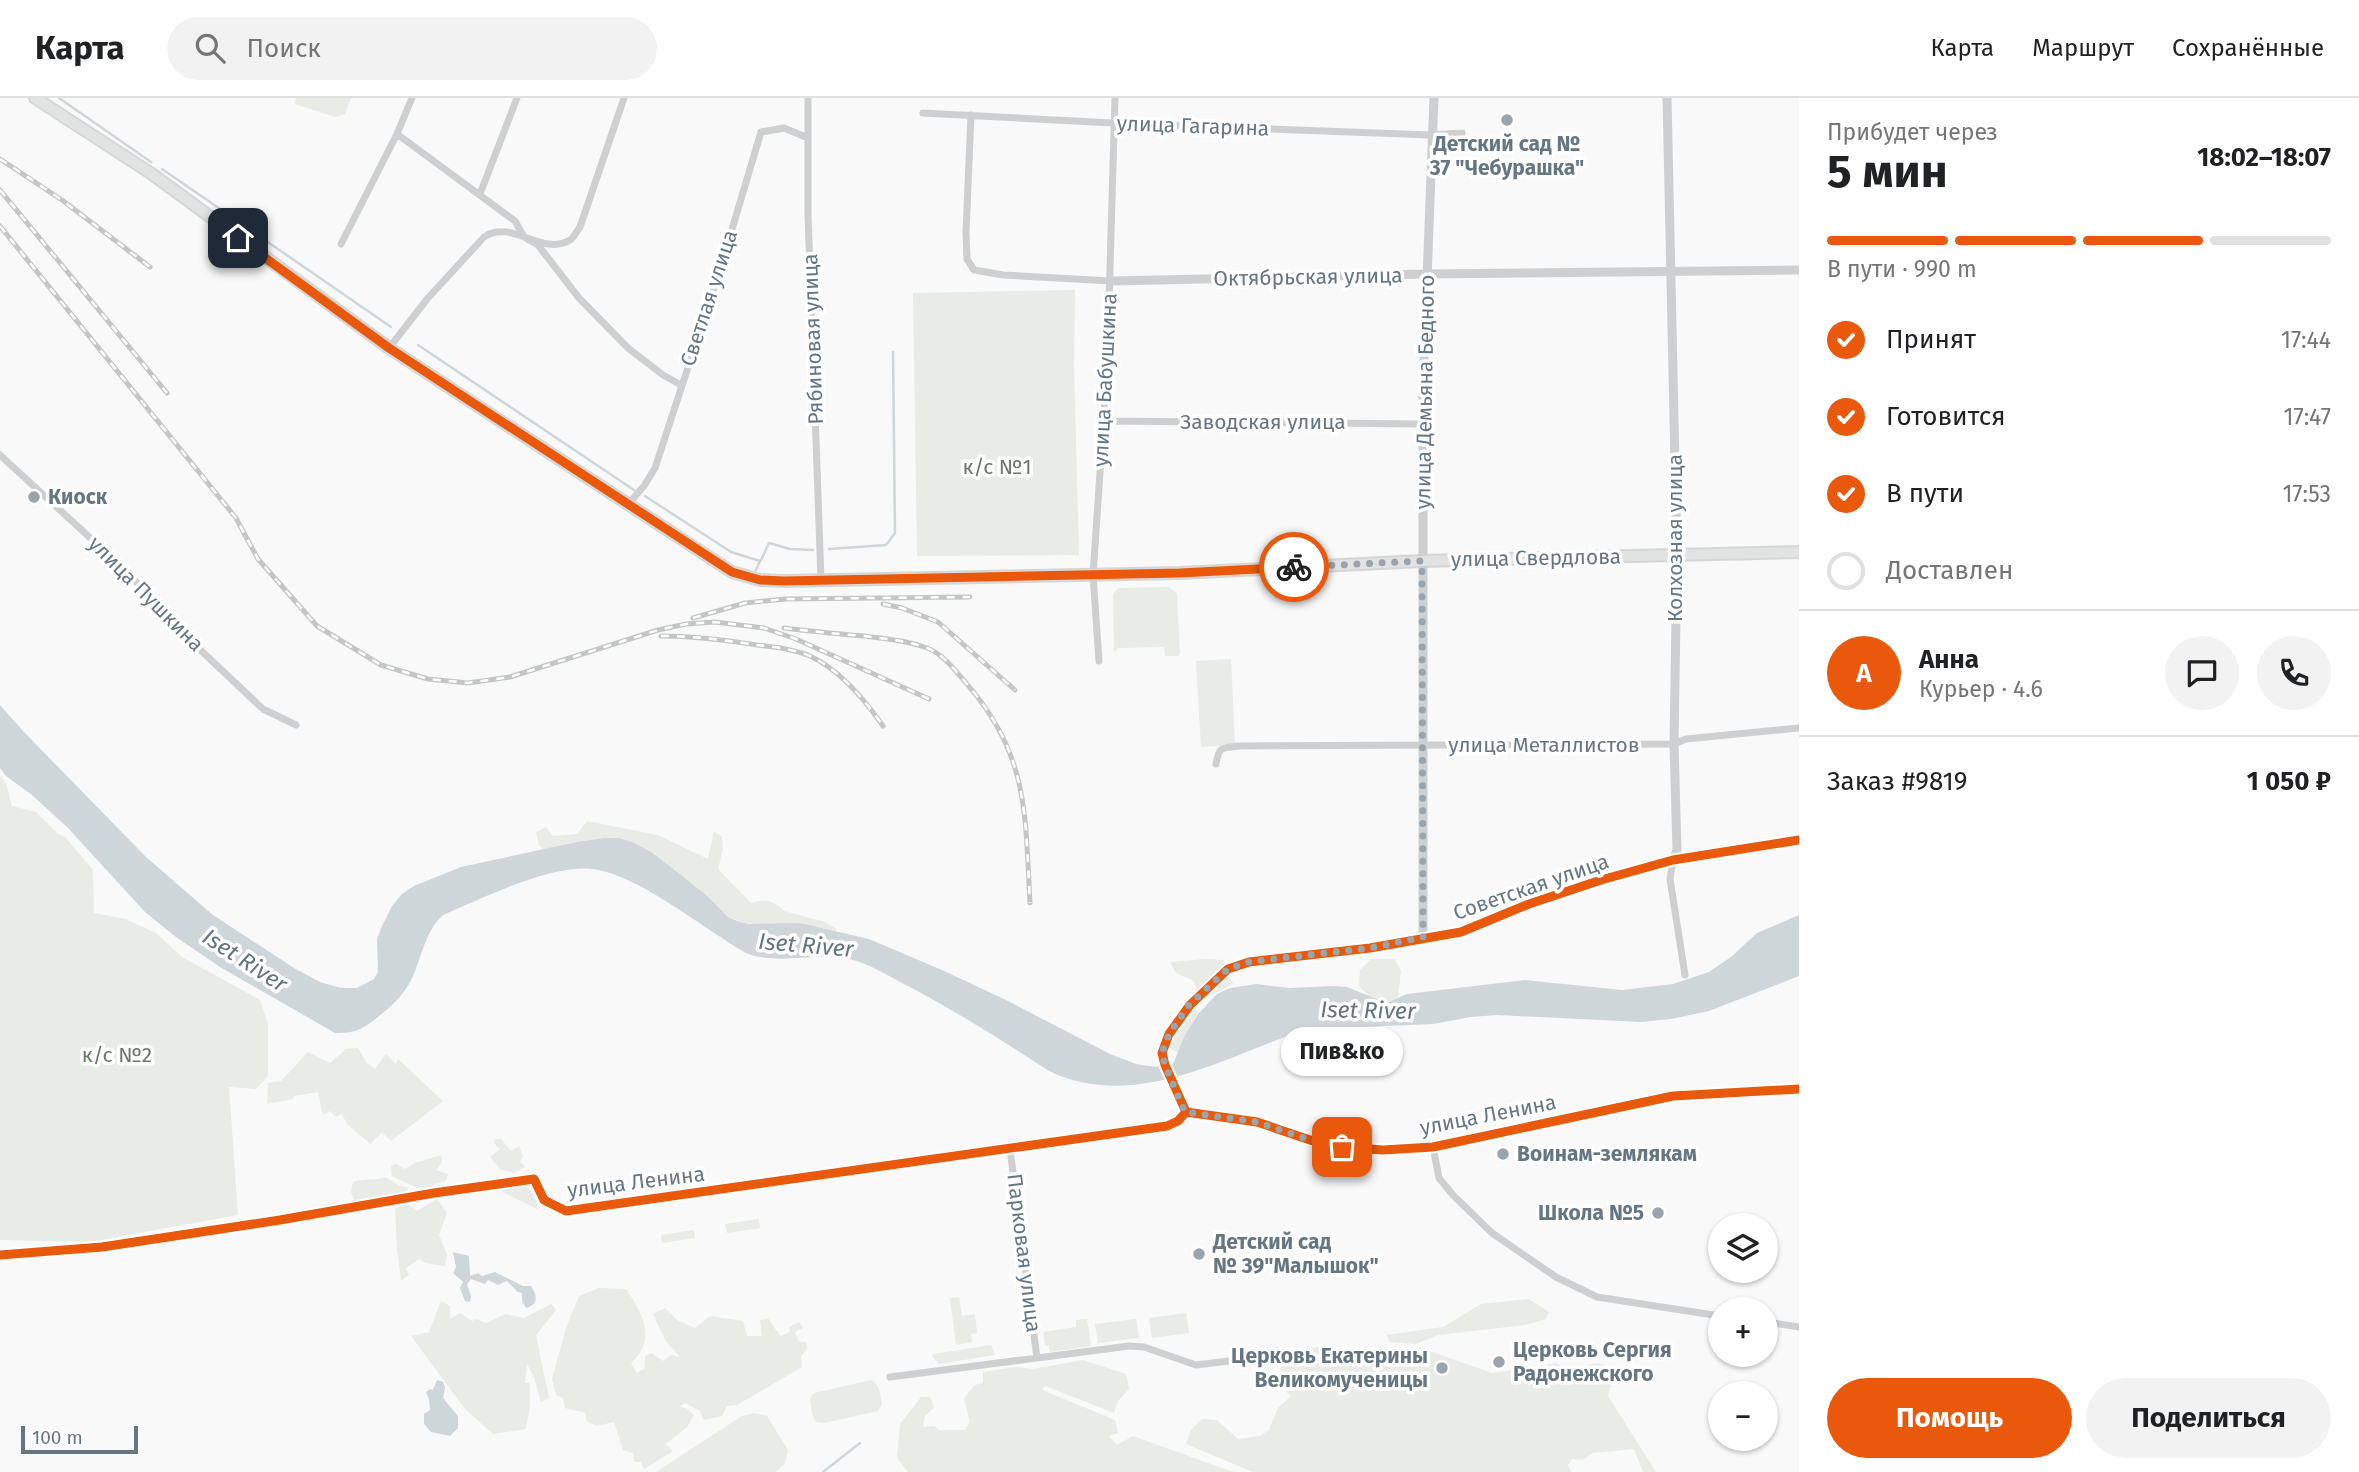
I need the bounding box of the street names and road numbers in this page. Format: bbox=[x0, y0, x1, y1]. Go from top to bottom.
street label: улица Гагарина bbox=[1116, 110, 1270, 142]
street label: Светлая улица bbox=[675, 227, 743, 369]
street label: Рябиновая улица bbox=[797, 253, 829, 425]
street label: Октябрьская улица bbox=[1213, 262, 1403, 292]
street label: улица Демьяна Бедного bbox=[1410, 274, 1440, 510]
street label: улица Бабушкина bbox=[1087, 292, 1123, 468]
street label: Заводская улица bbox=[1180, 409, 1346, 435]
street label: Колхозная улица bbox=[1662, 454, 1688, 622]
street label: улица Пушкина bbox=[83, 531, 209, 657]
street label: улица Свердлова bbox=[1451, 544, 1621, 572]
street label: улица Металлистов bbox=[1448, 732, 1640, 758]
street label: Советская улица bbox=[1450, 848, 1612, 926]
street label: улица Ленина bbox=[1418, 1089, 1558, 1141]
street label: улица Ленина bbox=[566, 1161, 706, 1203]
street label: Парковая улица bbox=[1001, 1172, 1047, 1334]

